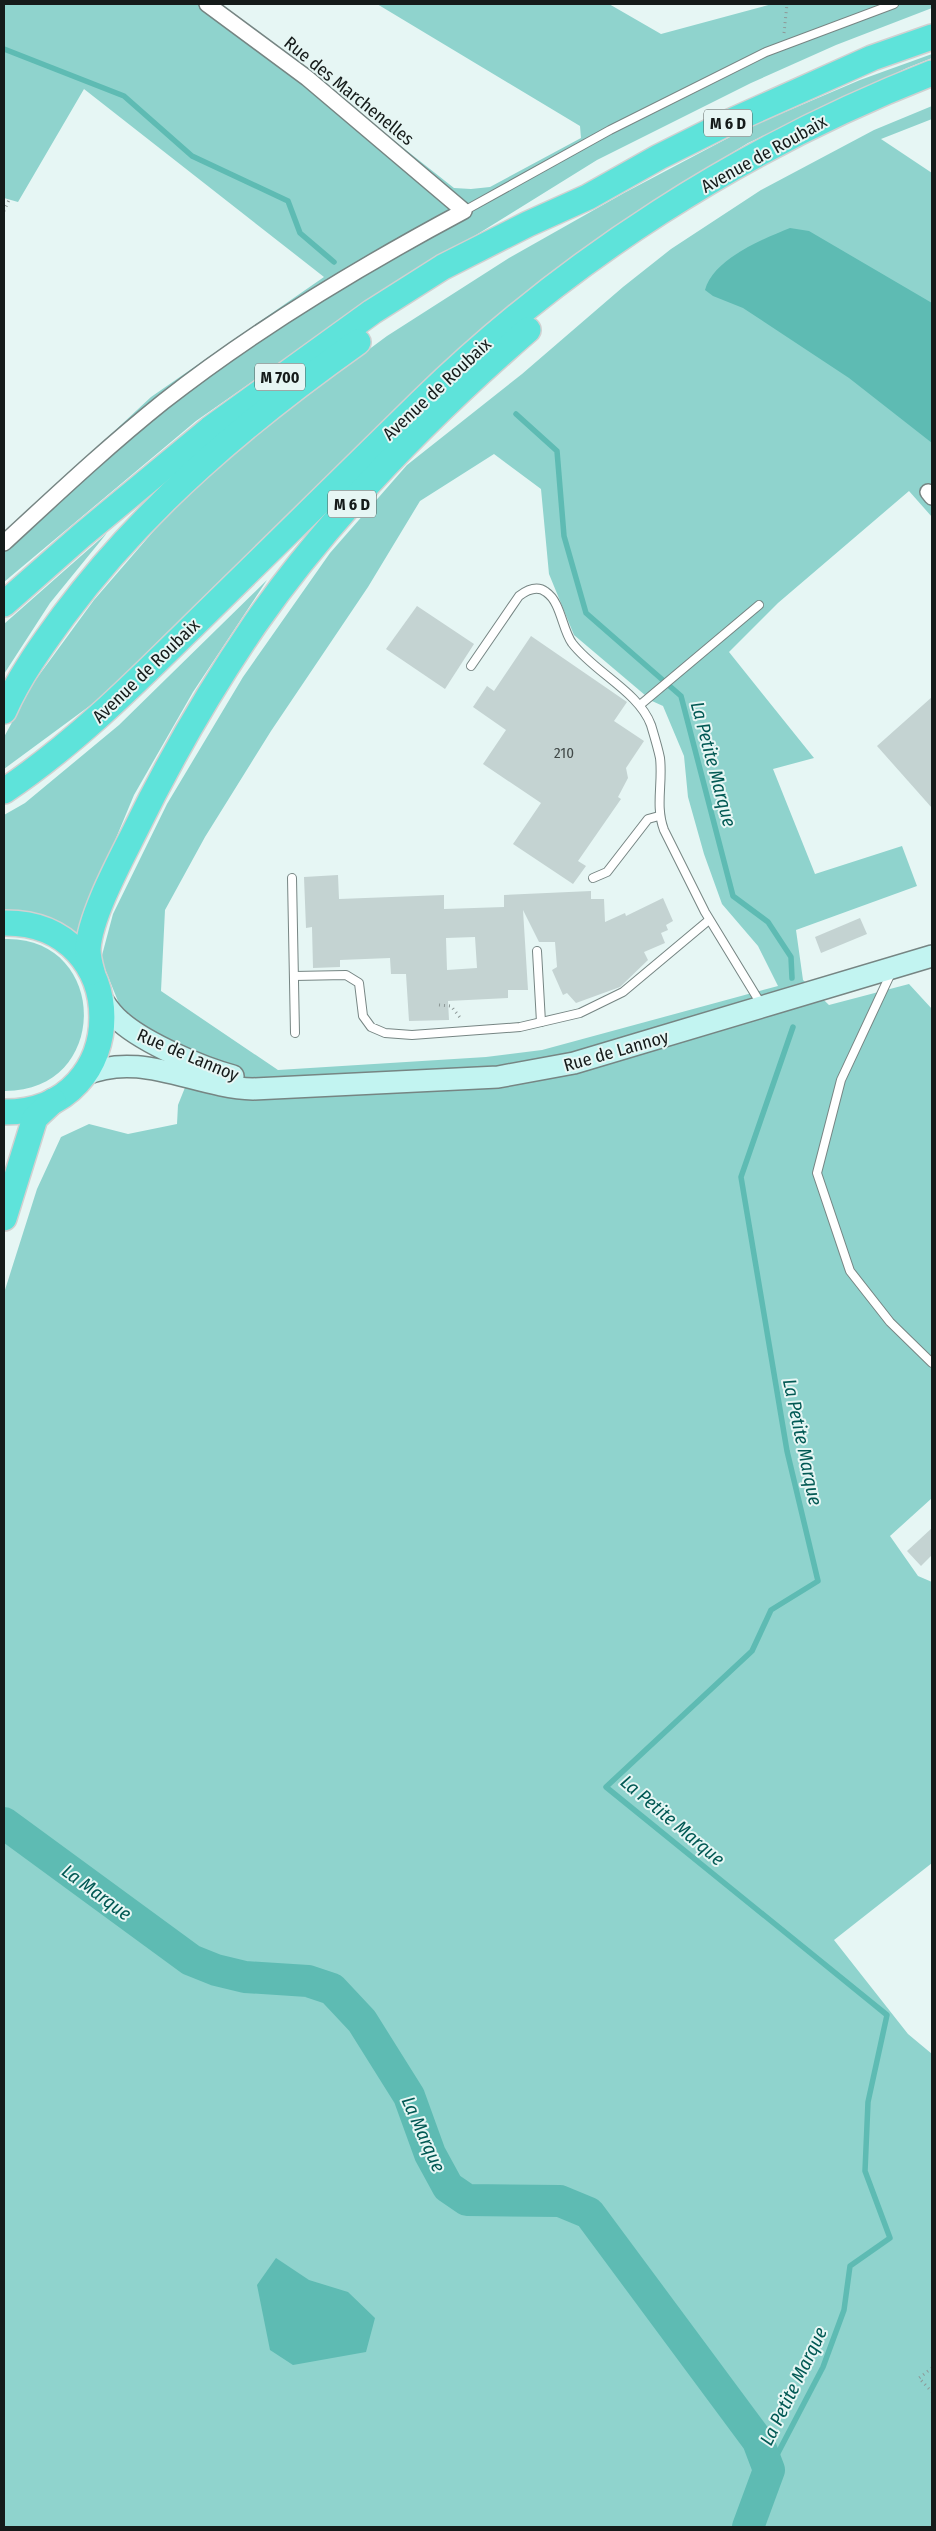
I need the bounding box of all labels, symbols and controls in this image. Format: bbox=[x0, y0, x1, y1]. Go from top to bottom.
street label: Rue des Marchenelles bbox=[280, 32, 419, 150]
street label: Avenue de Roubaix bbox=[697, 110, 831, 198]
road number: M 6 D bbox=[704, 110, 752, 136]
street label: Avenue de Roubaix bbox=[378, 333, 496, 445]
road number: M 700 bbox=[255, 364, 305, 391]
road number: M 6 D bbox=[328, 490, 376, 518]
street label: Avenue de Roubaix bbox=[88, 614, 204, 728]
water label: La Petite Marque bbox=[686, 699, 741, 829]
house number: 210 bbox=[554, 744, 574, 762]
street label: Rue de Lannoy bbox=[134, 1024, 242, 1086]
street label: Rue de Lannoy bbox=[561, 1026, 671, 1076]
water label: La Petite Marque bbox=[778, 1377, 827, 1507]
water label: La Petite Marque bbox=[616, 1770, 729, 1871]
water label: La Marque bbox=[57, 1860, 136, 1925]
water label: La Marque bbox=[397, 2093, 450, 2176]
water label: La Petite Marque bbox=[755, 2323, 832, 2449]

